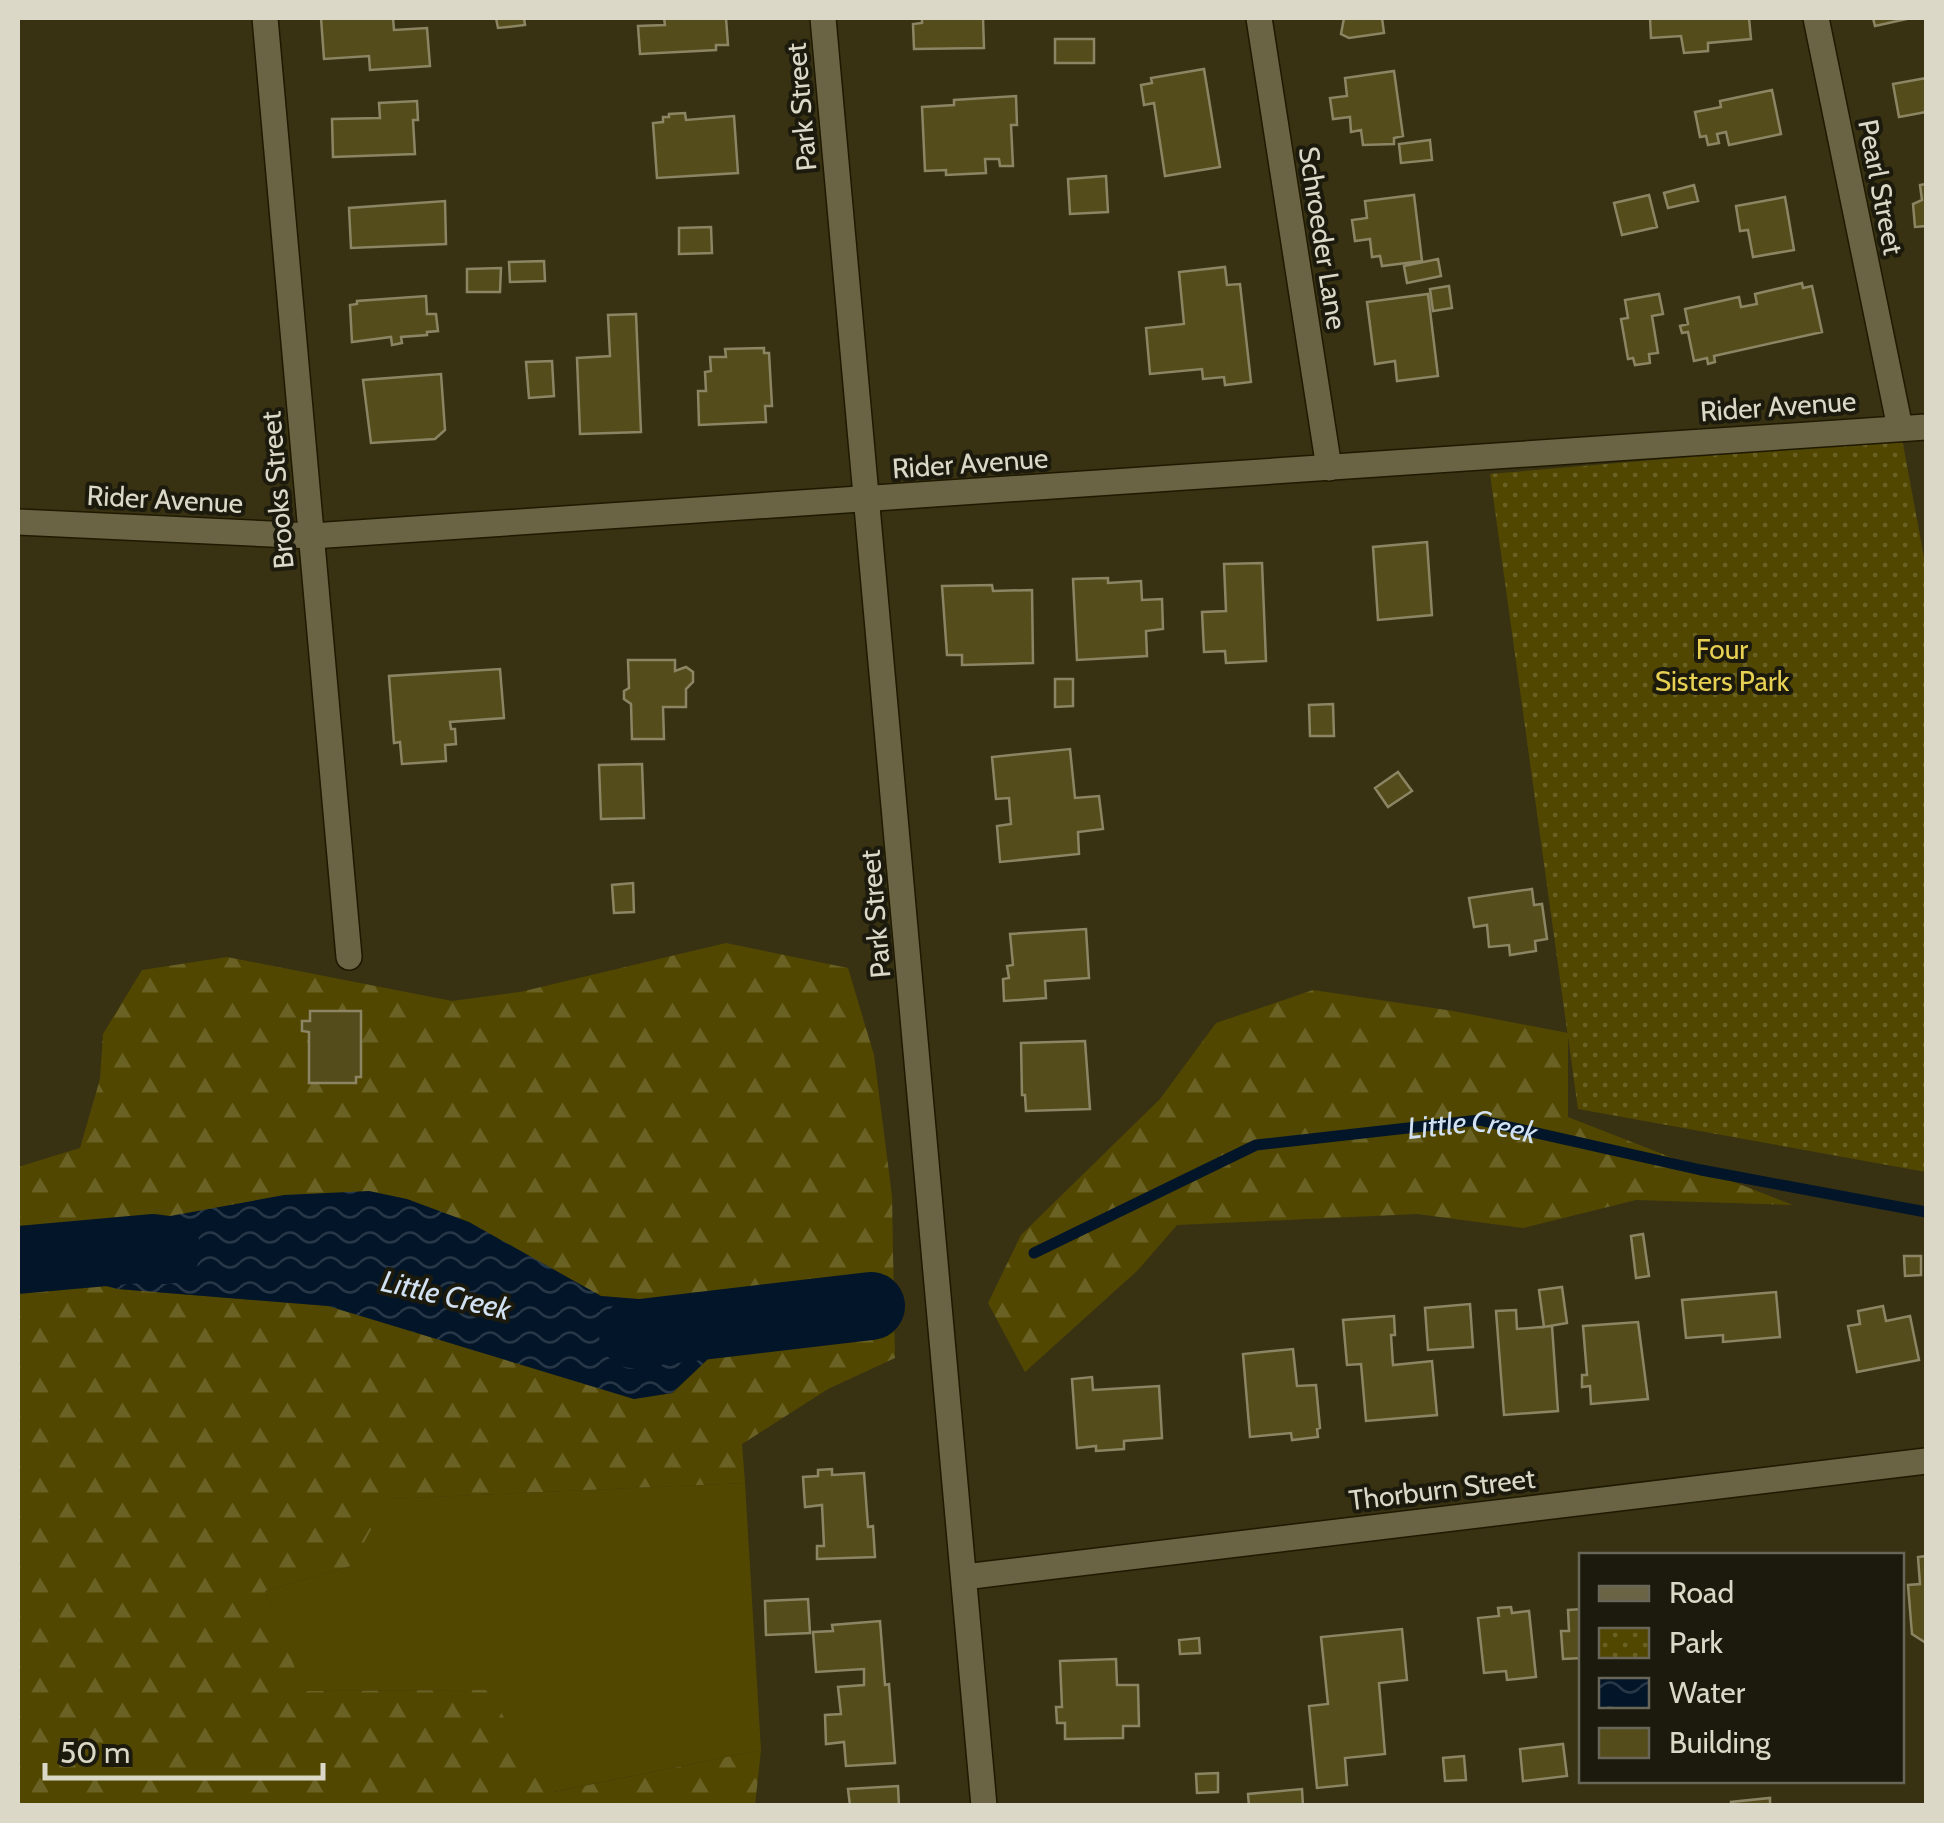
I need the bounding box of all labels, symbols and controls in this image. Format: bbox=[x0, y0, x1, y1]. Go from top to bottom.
street label: Park Street bbox=[778, 41, 824, 173]
street label: Pearl Street bbox=[1851, 116, 1911, 258]
street label: Schroeder Lane bbox=[1292, 144, 1354, 332]
street label: Rider Avenue bbox=[1699, 384, 1857, 428]
street label: Brooks Street bbox=[253, 410, 301, 570]
street label: Rider Avenue bbox=[891, 441, 1049, 485]
street label: Rider Avenue bbox=[86, 478, 244, 520]
park label: Four Sisters Park bbox=[1655, 632, 1790, 698]
street label: Park Street bbox=[852, 848, 898, 980]
water label: Little Creek bbox=[1405, 1100, 1542, 1151]
water label: Little Creek bbox=[378, 1262, 515, 1328]
street label: Thorburn Street bbox=[1347, 1461, 1537, 1517]
legend bbox=[1579, 1553, 1904, 1783]
text: Road bbox=[1669, 1574, 1734, 1611]
text: Park bbox=[1669, 1624, 1724, 1661]
text: Water bbox=[1669, 1674, 1746, 1711]
scale bar bbox=[45, 1718, 322, 1780]
text: Building bbox=[1669, 1724, 1772, 1761]
text: 50 m bbox=[60, 1734, 130, 1771]

